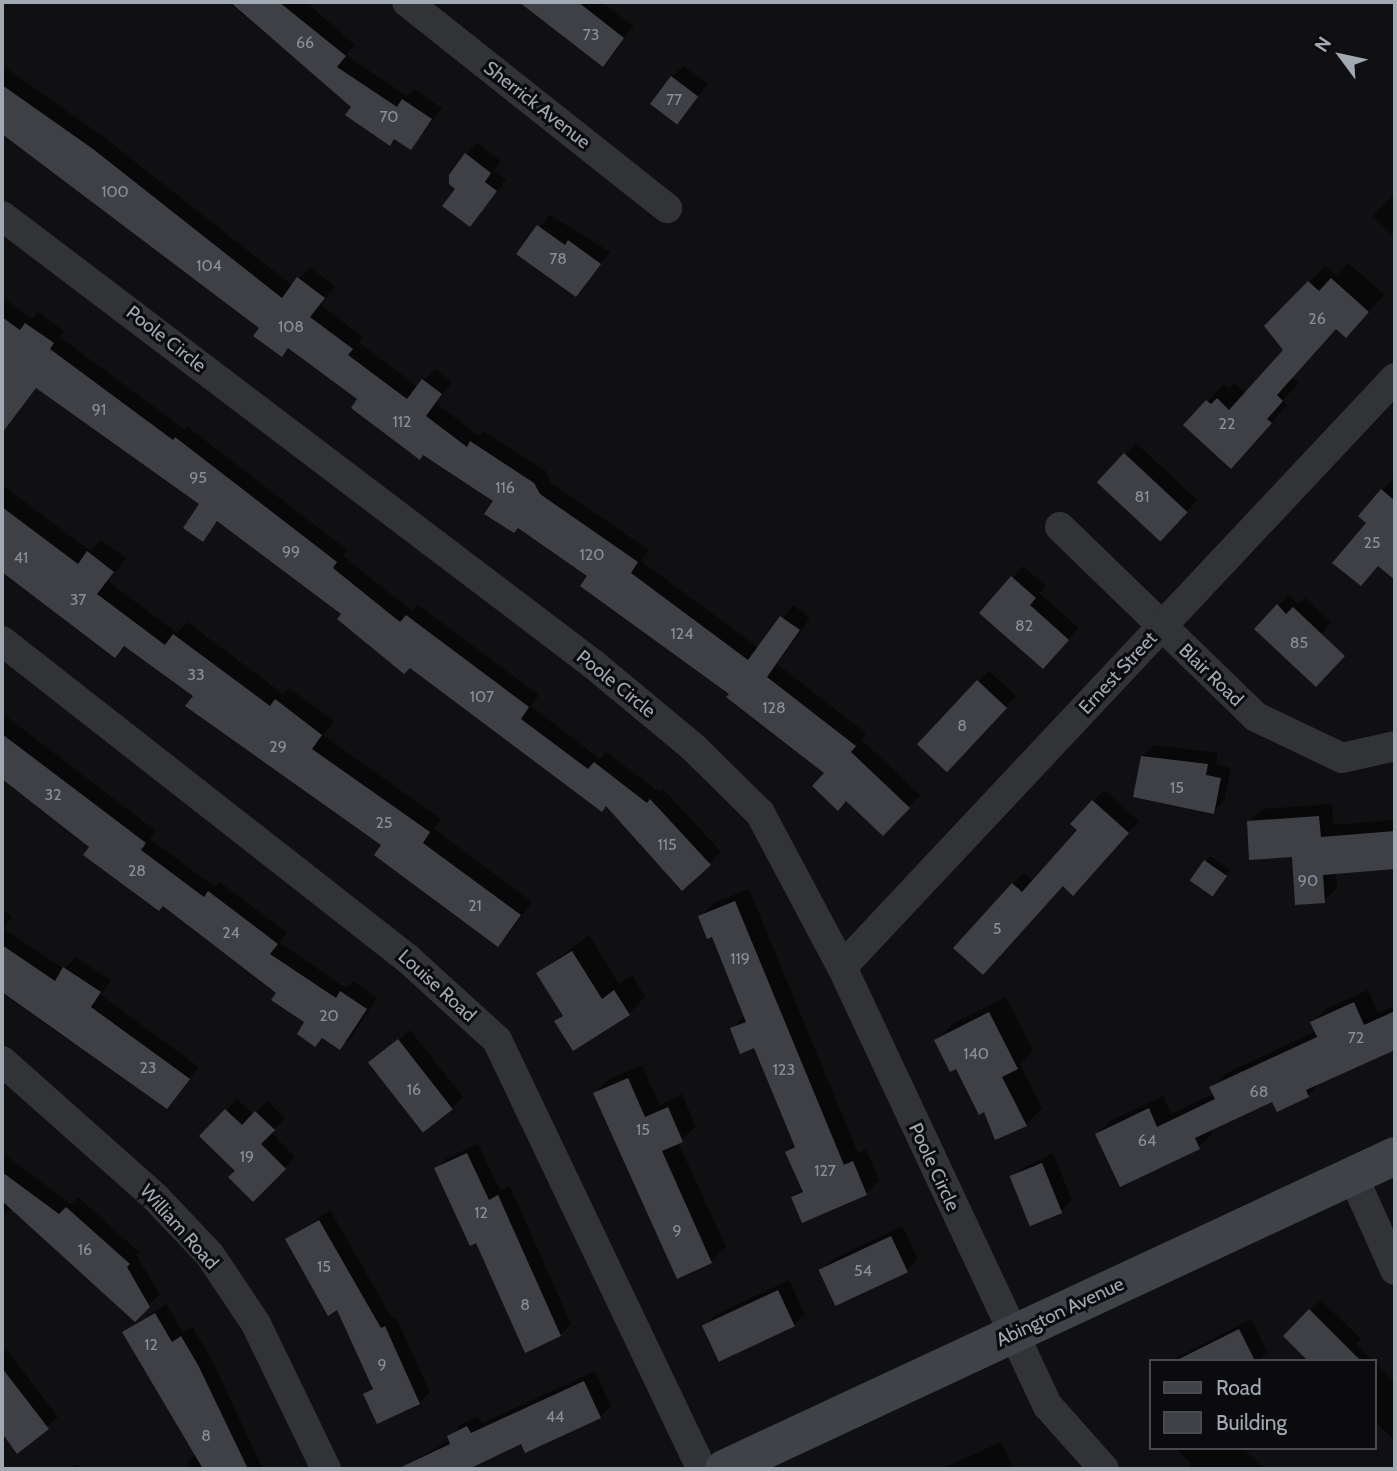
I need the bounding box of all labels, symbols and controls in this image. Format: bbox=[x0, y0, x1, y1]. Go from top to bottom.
north arrow bbox=[1306, 21, 1376, 91]
house number: 73 bbox=[583, 25, 599, 45]
text: N bbox=[1310, 32, 1336, 56]
house number: 66 bbox=[296, 33, 314, 53]
street label: Sherrick Avenue bbox=[479, 56, 595, 154]
house number: 77 bbox=[666, 90, 682, 110]
house number: 70 bbox=[379, 107, 399, 127]
house number: 100 bbox=[101, 182, 129, 202]
house number: 78 bbox=[549, 249, 567, 269]
house number: 104 bbox=[196, 256, 222, 276]
street label: Poole Circle bbox=[122, 301, 210, 377]
house number: 26 bbox=[1308, 309, 1326, 329]
house number: 108 bbox=[278, 317, 304, 337]
house number: 91 bbox=[92, 400, 106, 420]
house number: 112 bbox=[393, 412, 411, 432]
house number: 22 bbox=[1219, 414, 1235, 434]
house number: 95 bbox=[189, 468, 207, 488]
house number: 116 bbox=[495, 478, 515, 498]
house number: 81 bbox=[1135, 487, 1149, 507]
house number: 25 bbox=[1363, 533, 1381, 553]
house number: 99 bbox=[282, 542, 300, 562]
house number: 120 bbox=[580, 545, 604, 565]
house number: 41 bbox=[14, 548, 28, 568]
house number: 37 bbox=[70, 590, 86, 610]
house number: 82 bbox=[1015, 616, 1033, 636]
house number: 124 bbox=[671, 624, 693, 644]
street label: Ernest Street bbox=[1074, 627, 1162, 719]
house number: 85 bbox=[1290, 633, 1308, 653]
street label: Blair Road bbox=[1174, 639, 1248, 711]
street label: Poole Circle bbox=[572, 645, 660, 723]
house number: 33 bbox=[187, 665, 205, 685]
house number: 107 bbox=[470, 687, 494, 707]
house number: 128 bbox=[762, 698, 786, 718]
house number: 8 bbox=[957, 716, 967, 736]
house number: 29 bbox=[269, 737, 287, 757]
house number: 15 bbox=[1170, 778, 1184, 798]
house number: 32 bbox=[44, 785, 62, 805]
house number: 25 bbox=[375, 813, 393, 833]
house number: 115 bbox=[657, 835, 677, 855]
house number: 28 bbox=[128, 861, 146, 881]
house number: 90 bbox=[1298, 871, 1318, 891]
house number: 21 bbox=[468, 896, 482, 916]
house number: 5 bbox=[993, 919, 1001, 939]
house number: 24 bbox=[222, 923, 240, 943]
street label: Louise Road bbox=[393, 945, 481, 1027]
house number: 119 bbox=[730, 949, 750, 969]
house number: 20 bbox=[319, 1006, 339, 1026]
house number: 72 bbox=[1348, 1028, 1364, 1048]
house number: 140 bbox=[963, 1044, 989, 1064]
house number: 23 bbox=[139, 1058, 157, 1078]
house number: 123 bbox=[773, 1060, 795, 1080]
house number: 16 bbox=[407, 1080, 421, 1100]
house number: 68 bbox=[1250, 1082, 1268, 1102]
street label: Poole Circle bbox=[904, 1119, 964, 1215]
house number: 15 bbox=[636, 1120, 650, 1140]
house number: 64 bbox=[1138, 1131, 1156, 1151]
house number: 19 bbox=[240, 1147, 254, 1167]
house number: 127 bbox=[814, 1161, 836, 1181]
street label: William Road bbox=[135, 1180, 223, 1274]
house number: 12 bbox=[474, 1203, 488, 1223]
house number: 9 bbox=[672, 1221, 682, 1241]
house number: 16 bbox=[78, 1240, 92, 1260]
house number: 15 bbox=[317, 1257, 331, 1277]
house number: 54 bbox=[854, 1261, 872, 1281]
street label: Abington Avenue bbox=[993, 1272, 1127, 1352]
house number: 8 bbox=[520, 1295, 530, 1315]
house number: 12 bbox=[144, 1335, 158, 1355]
house number: 9 bbox=[377, 1355, 387, 1375]
legend bbox=[1148, 1359, 1376, 1450]
text: Road bbox=[1216, 1375, 1262, 1400]
house number: 44 bbox=[546, 1407, 564, 1427]
text: Building bbox=[1216, 1410, 1287, 1435]
house number: 8 bbox=[201, 1426, 211, 1446]

